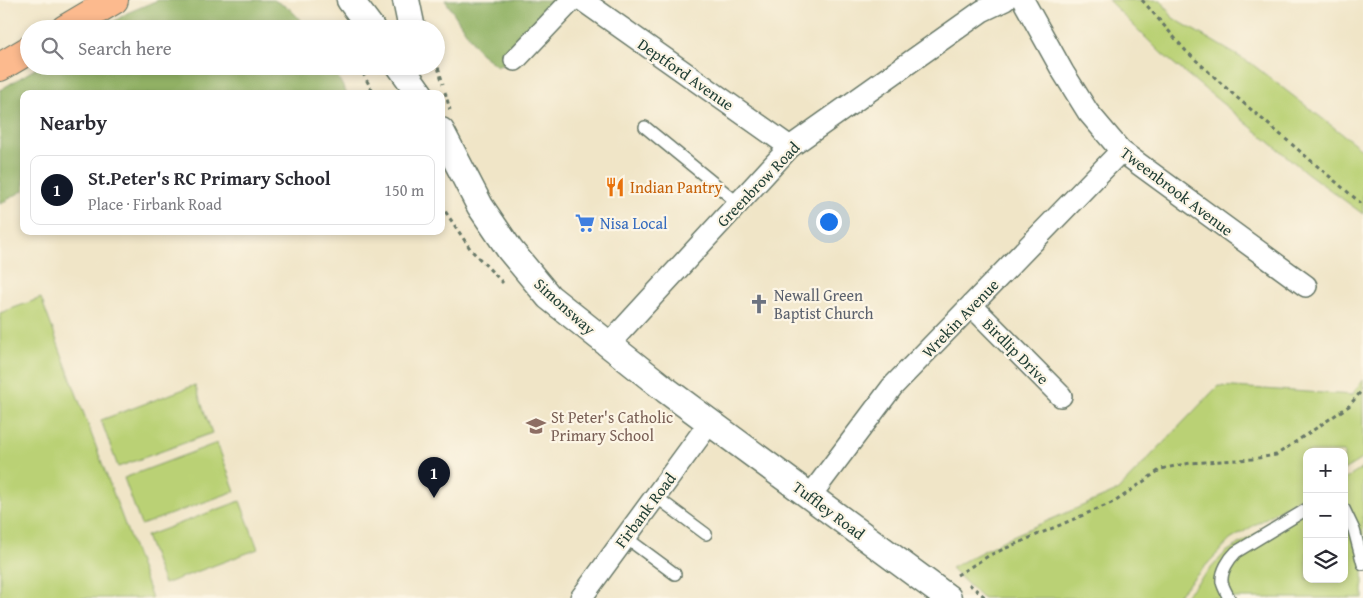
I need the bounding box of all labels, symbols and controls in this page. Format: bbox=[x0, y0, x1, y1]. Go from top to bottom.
search box bbox=[20, 20, 445, 75]
street label: Deptford Avenue bbox=[633, 32, 739, 116]
icon: search bbox=[38, 34, 66, 62]
text: Search here bbox=[78, 34, 172, 62]
text: Nearby bbox=[40, 107, 107, 138]
street label: Greenbrow Road bbox=[711, 136, 805, 232]
street label: Tweenbrook Avenue bbox=[1116, 141, 1238, 241]
text: St.Peter's RC Primary School bbox=[88, 164, 331, 192]
place label: Indian Pantry bbox=[630, 175, 722, 199]
restaurant icon: Indian Pantry bbox=[604, 176, 626, 198]
text: 1 bbox=[53, 178, 61, 202]
text: 150 m bbox=[384, 178, 424, 202]
text: Place · Firbank Road bbox=[88, 192, 222, 216]
your location bbox=[816, 209, 842, 235]
place label: Nisa Local bbox=[600, 211, 668, 235]
supermarket icon: Nisa Local bbox=[574, 212, 596, 234]
street label: Simonsway bbox=[529, 272, 601, 340]
street label: Wrekin Avenue bbox=[916, 273, 1004, 363]
place label: Newall Green Baptist Church bbox=[774, 283, 873, 325]
church icon: Newall Green Baptist Church bbox=[748, 293, 770, 315]
street label: Birdlip Drive bbox=[977, 312, 1055, 390]
place label: St Peter's Catholic Primary School bbox=[551, 405, 673, 447]
school or university icon: St Peter's Catholic Primary School bbox=[525, 415, 547, 437]
map controls bbox=[1303, 448, 1348, 583]
button: + bbox=[1303, 448, 1348, 493]
pin: 1 bbox=[418, 457, 450, 498]
street label: Firbank Road bbox=[609, 467, 682, 553]
street label: Tuffley Road bbox=[788, 475, 870, 545]
button: − bbox=[1303, 493, 1348, 538]
button: layers bbox=[1303, 538, 1348, 583]

